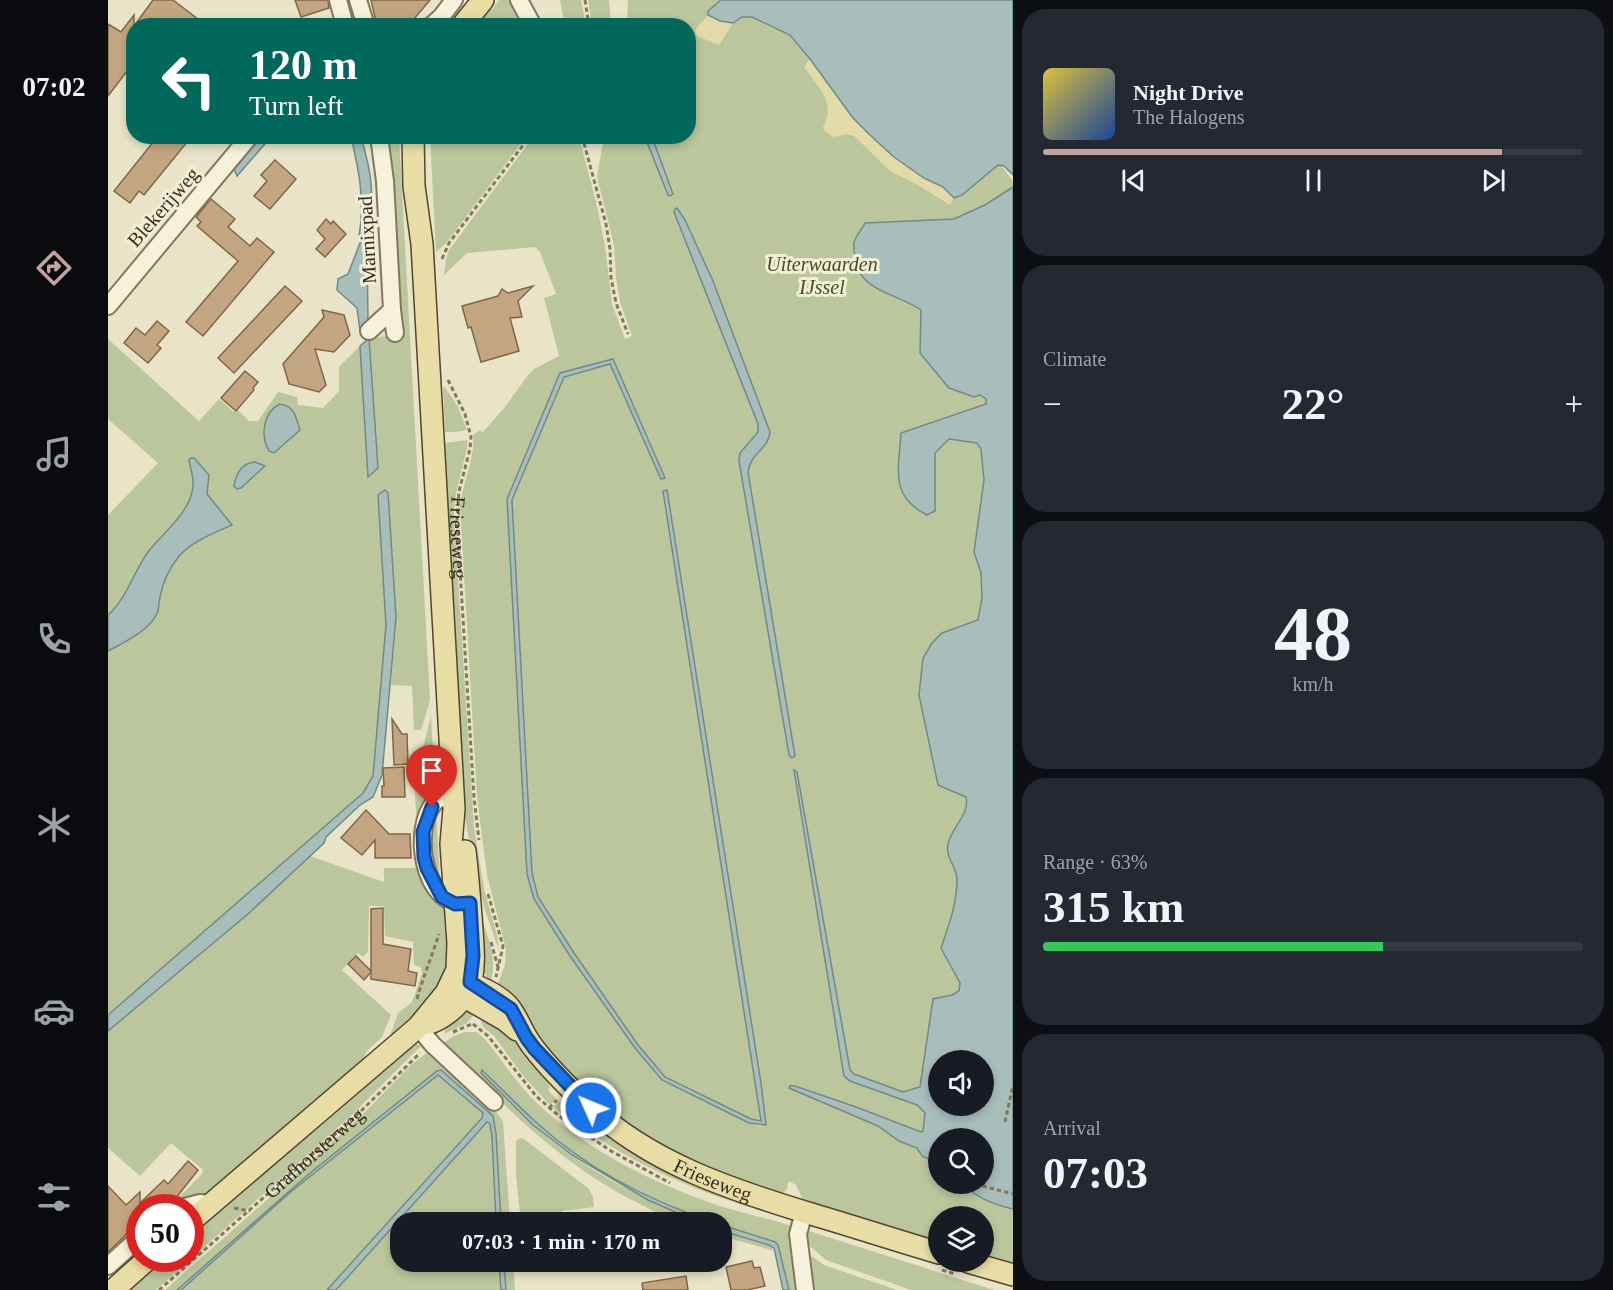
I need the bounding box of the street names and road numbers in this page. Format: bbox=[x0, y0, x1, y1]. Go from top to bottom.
street label: Blekerijweg bbox=[123, 163, 204, 252]
street label: Marnixpad bbox=[354, 196, 381, 284]
street label: Frieseweg bbox=[446, 496, 472, 579]
street label: Grafhorsterweg bbox=[260, 1103, 369, 1203]
street label: Frieseweg bbox=[670, 1154, 755, 1206]

